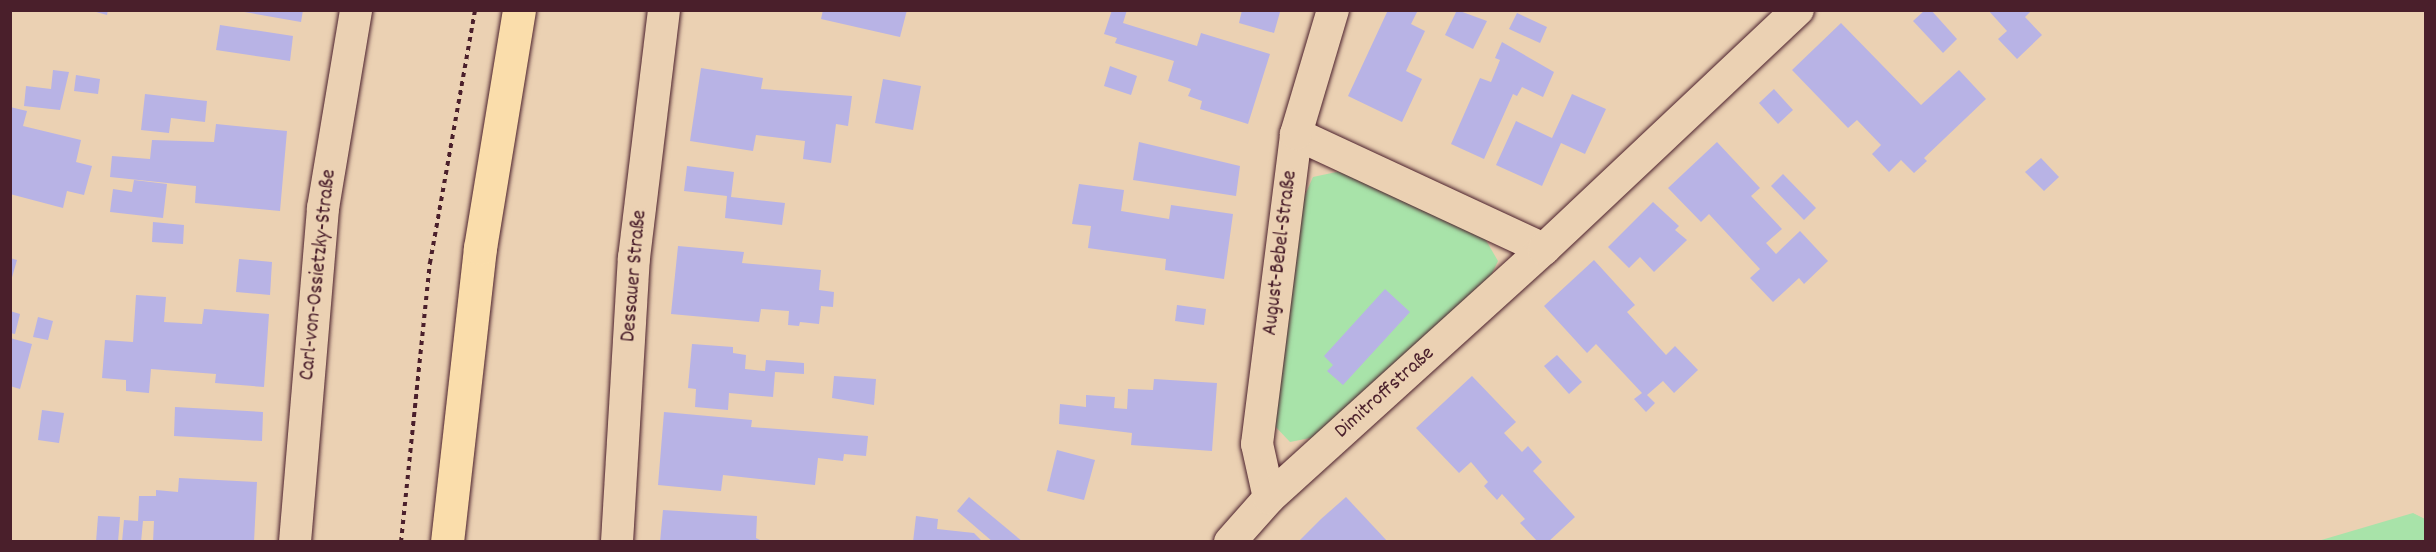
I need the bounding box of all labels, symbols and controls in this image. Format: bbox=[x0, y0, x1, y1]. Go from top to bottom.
street label: Carl-von-Ossietzky-Straße bbox=[295, 168, 343, 382]
street label: August-Bebel-Straße bbox=[1258, 169, 1304, 337]
street label: Dessauer Straße bbox=[617, 209, 653, 343]
street label: Dimitroffstraße bbox=[1330, 342, 1440, 444]

